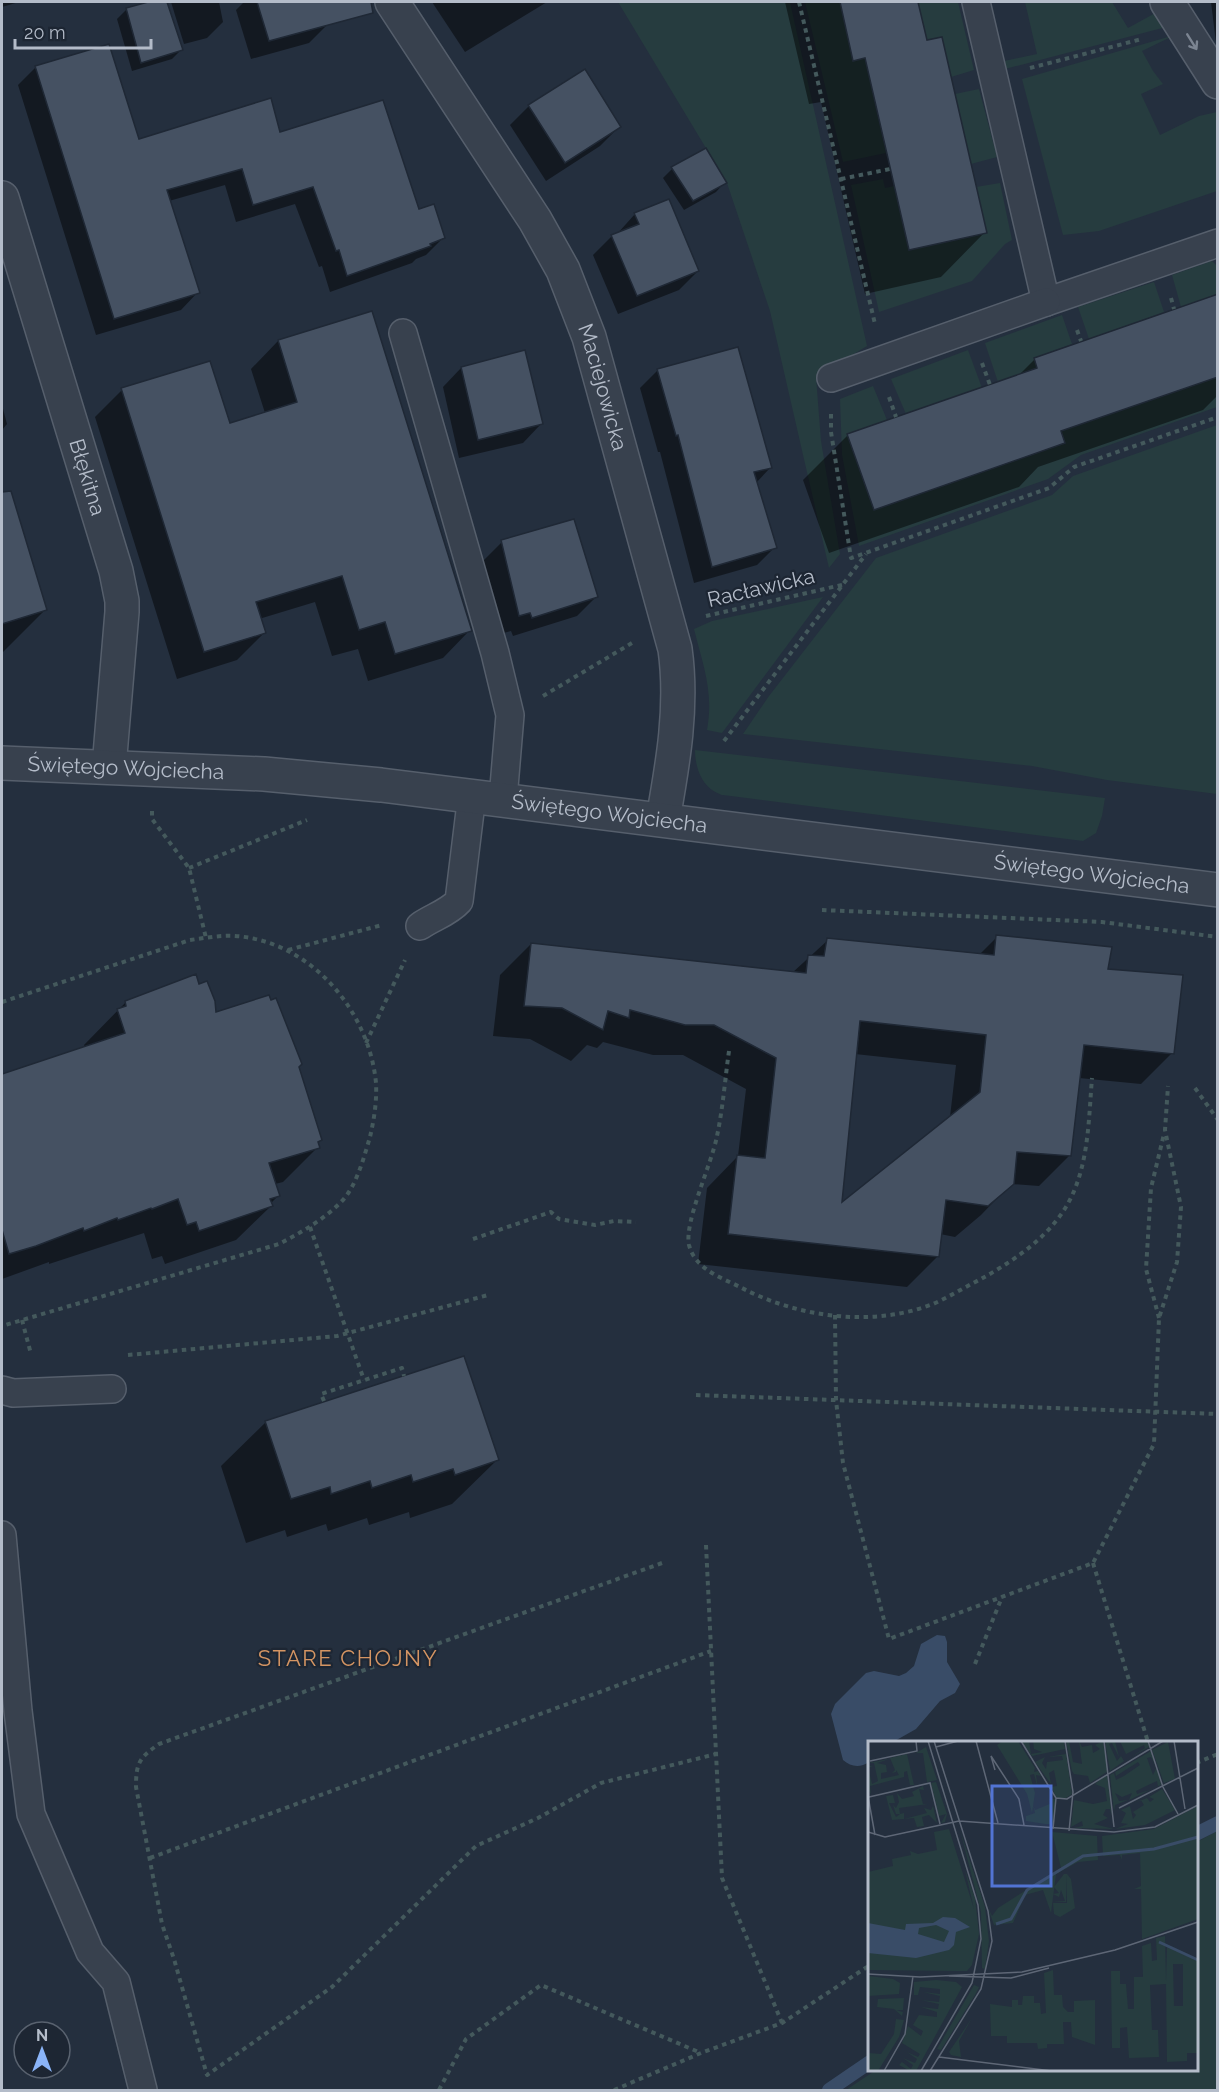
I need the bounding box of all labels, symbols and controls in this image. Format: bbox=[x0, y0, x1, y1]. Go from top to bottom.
scale bar bbox=[15, 12, 152, 50]
text: 20 m bbox=[24, 22, 66, 43]
one-way arrow bbox=[1187, 33, 1199, 50]
street label: Maciejowicka bbox=[573, 320, 633, 453]
street label: Błękitna bbox=[64, 436, 111, 519]
street label: Racławicka bbox=[705, 563, 817, 612]
street label: Świętego Wojciecha bbox=[27, 751, 225, 784]
street label: Świętego Wojciecha bbox=[510, 788, 709, 838]
street label: Świętego Wojciecha bbox=[992, 849, 1191, 898]
district label: STARE CHOJNY bbox=[258, 1645, 438, 1671]
inset map bbox=[868, 1741, 1198, 2071]
north arrow bbox=[12, 2020, 72, 2080]
text: N bbox=[36, 2026, 48, 2045]

